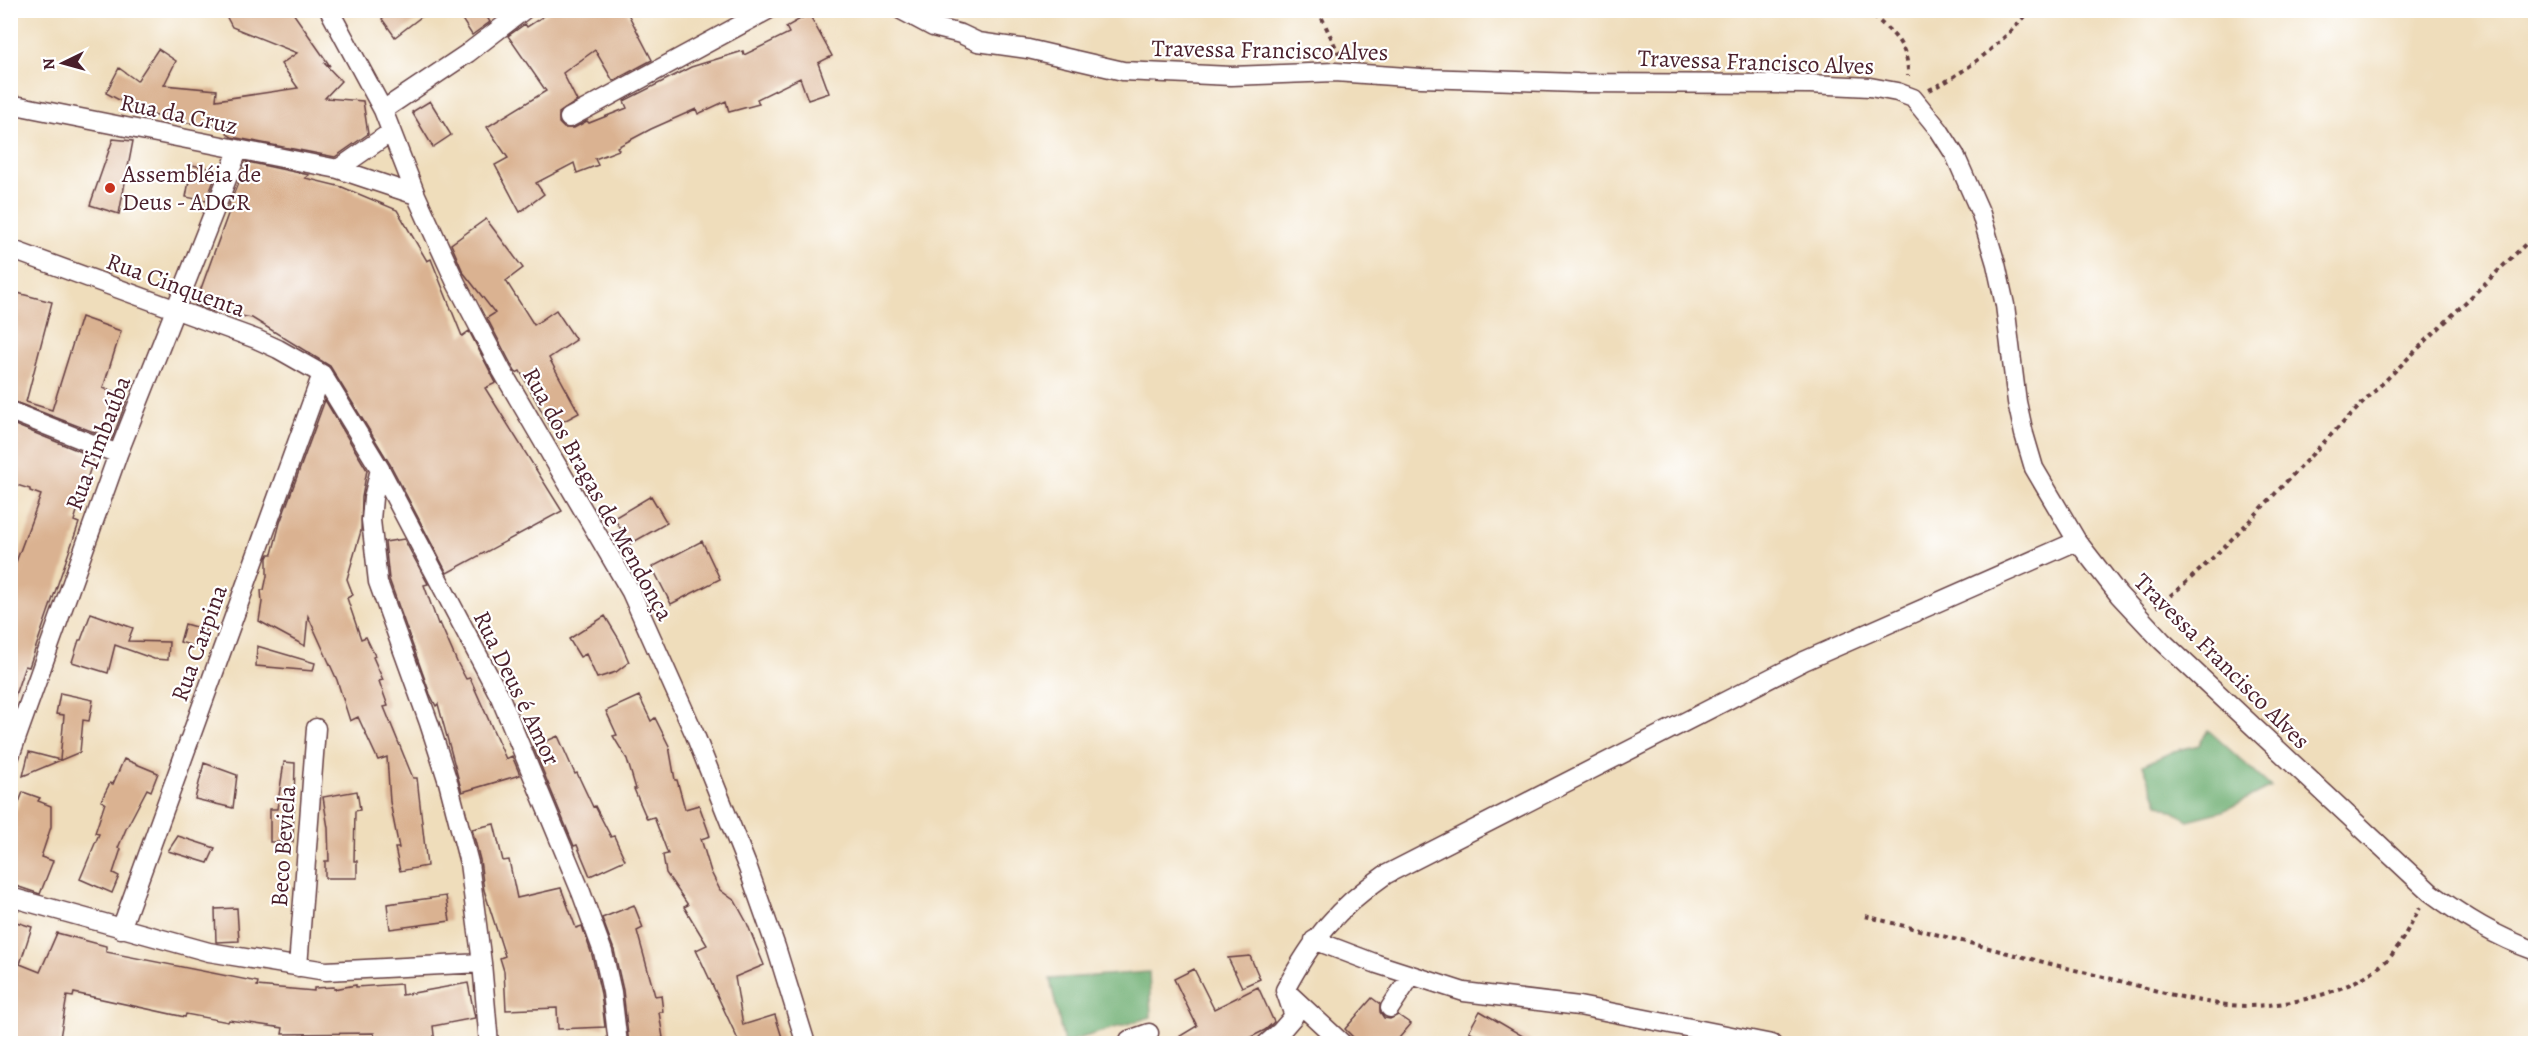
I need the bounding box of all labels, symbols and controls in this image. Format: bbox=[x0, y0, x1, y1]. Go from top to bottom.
street label: Travessa Francisco Alves bbox=[1151, 32, 1389, 68]
north arrow bbox=[33, 33, 93, 93]
street label: Travessa Francisco Alves bbox=[1637, 42, 1875, 82]
text: N bbox=[38, 57, 61, 71]
street label: Rua da Cruz bbox=[117, 86, 241, 142]
place label: Assembléia de Deus - ADCR bbox=[121, 158, 261, 218]
marker: Assembléia de Deus - ADCR bbox=[103, 181, 117, 195]
street label: Rua Cinquenta bbox=[102, 245, 251, 325]
street label: Rua dos Bragas de Mendonça bbox=[515, 362, 681, 627]
street label: Rua Timbaúba bbox=[58, 370, 139, 515]
street label: Travessa Francisco Alves bbox=[2127, 566, 2317, 756]
street label: Rua Carpina bbox=[163, 579, 235, 706]
street label: Rua Deus é Amor bbox=[466, 605, 568, 771]
street label: Beco Beviela bbox=[263, 784, 303, 908]

